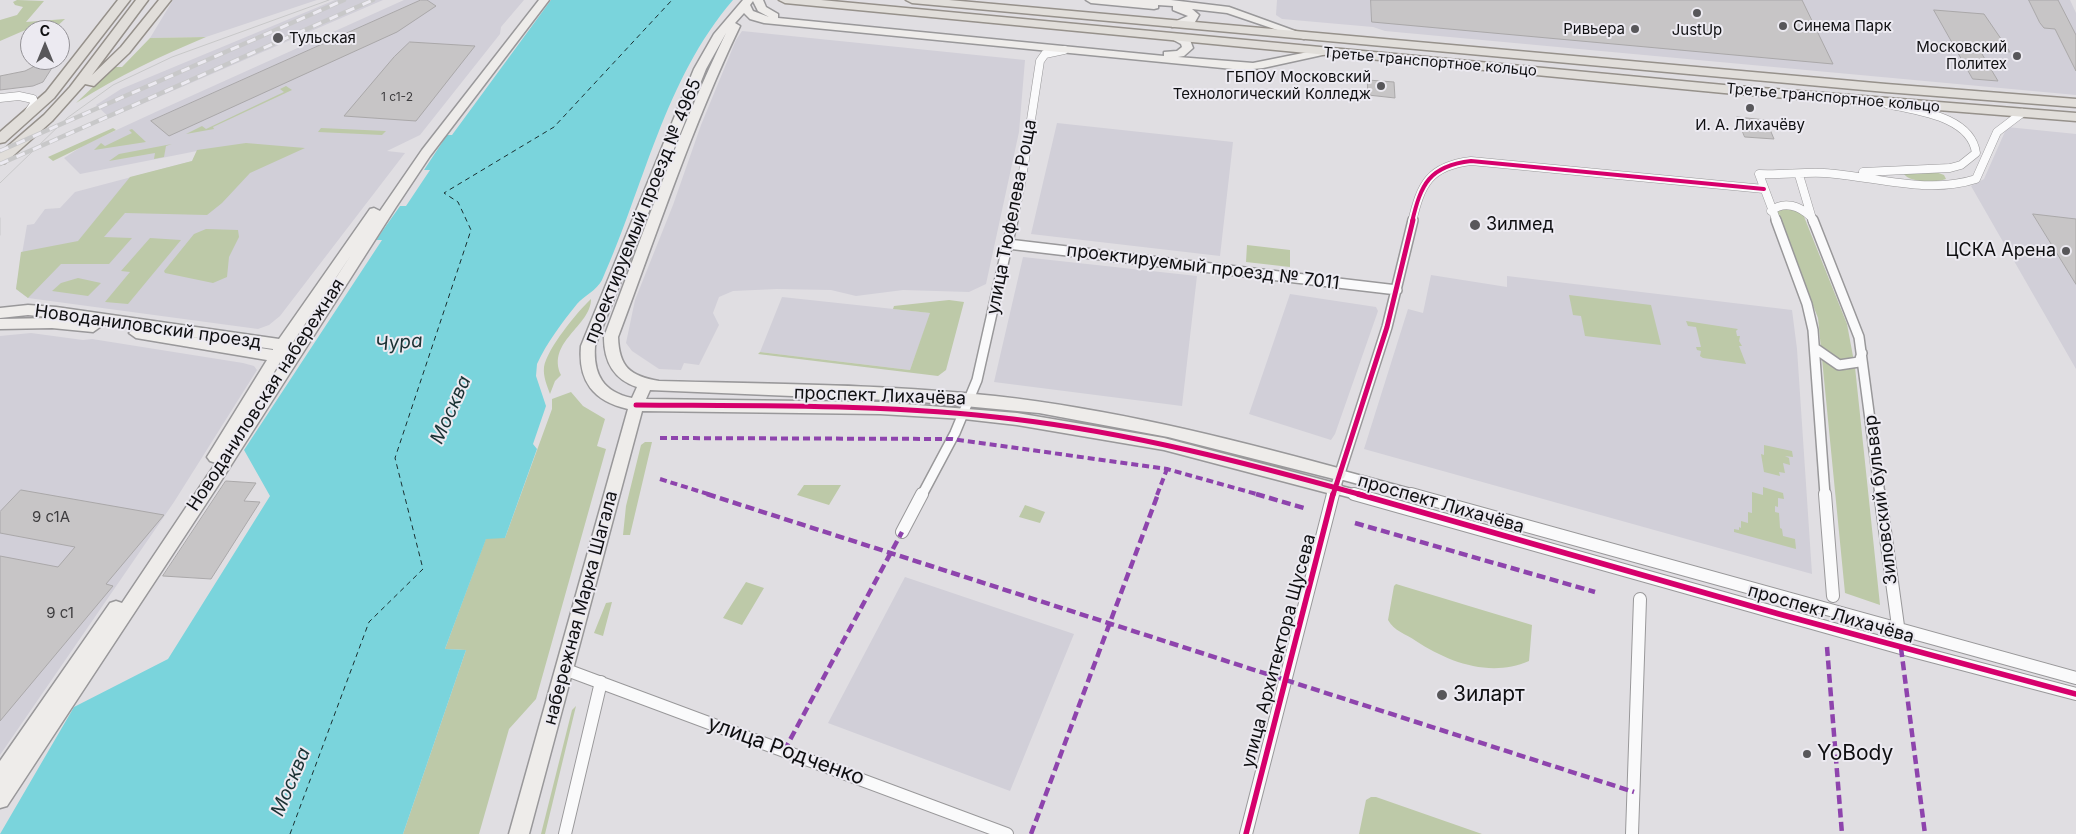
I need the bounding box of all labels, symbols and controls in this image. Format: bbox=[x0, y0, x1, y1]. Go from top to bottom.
marker: JustUp bbox=[1691, 7, 1703, 19]
place label: Синема Парк bbox=[1793, 17, 1892, 35]
north arrow bbox=[20, 20, 70, 70]
place label: Ривьера bbox=[1563, 20, 1625, 38]
marker: Синема Парк bbox=[1777, 20, 1789, 32]
place label: JustUp bbox=[1672, 21, 1722, 39]
text: С bbox=[40, 22, 50, 39]
marker: Ривьера bbox=[1629, 23, 1641, 35]
place label: Тульская bbox=[289, 29, 356, 47]
marker: Тульская bbox=[271, 31, 285, 45]
place label: Московский Политех bbox=[1916, 38, 2007, 73]
street label: Третье транспортное кольцо bbox=[1322, 44, 1538, 80]
marker: Московский Политех bbox=[2011, 50, 2023, 62]
place label: ГБПОУ Московский Технологический Колледж bbox=[1173, 68, 1371, 103]
street label: проектируемый проезд № 4965 bbox=[580, 76, 706, 346]
marker: ГБПОУ Московский Технологический Колледж bbox=[1375, 80, 1387, 92]
street label: Третье транспортное кольцо bbox=[1725, 80, 1941, 116]
house number: 1 с1-2 bbox=[381, 90, 413, 104]
marker: И. А. Лихачёву bbox=[1744, 102, 1756, 114]
place label: И. А. Лихачёву bbox=[1695, 116, 1805, 134]
street label: улица Тюфелева Роща bbox=[982, 117, 1042, 317]
place label: Зилмед bbox=[1486, 214, 1554, 236]
marker: Зилмед bbox=[1468, 218, 1482, 232]
street label: проектируемый проезд № 7011 bbox=[1065, 240, 1341, 294]
place label: ЦСКА Арена bbox=[1946, 240, 2056, 262]
marker: ЦСКА Арена bbox=[2060, 245, 2072, 257]
street label: Новоданиловская набережная bbox=[183, 275, 349, 515]
street label: Новоданиловский проезд bbox=[33, 300, 263, 354]
water label: Чура bbox=[374, 330, 424, 356]
water label: Москва bbox=[426, 372, 476, 448]
street label: проспект Лихачёва bbox=[794, 382, 966, 410]
street label: Зиловский бульвар bbox=[1860, 414, 1902, 586]
street label: проспект Лихачёва bbox=[1355, 470, 1527, 538]
street label: набережная Марка Шагала bbox=[539, 489, 623, 727]
house number: 9 с1А bbox=[32, 508, 70, 526]
street label: улица Архитектора Щусева bbox=[1237, 532, 1321, 770]
street label: проспект Лихачёва bbox=[1745, 580, 1917, 648]
house number: 9 с1 bbox=[46, 604, 74, 622]
place label: Зиларт bbox=[1453, 682, 1525, 708]
marker: Зиларт bbox=[1435, 688, 1449, 702]
street label: улица Родченко bbox=[704, 711, 868, 791]
place label: YoBody bbox=[1817, 741, 1893, 767]
water label: Москва bbox=[266, 744, 316, 820]
marker: YoBody bbox=[1801, 748, 1813, 760]

